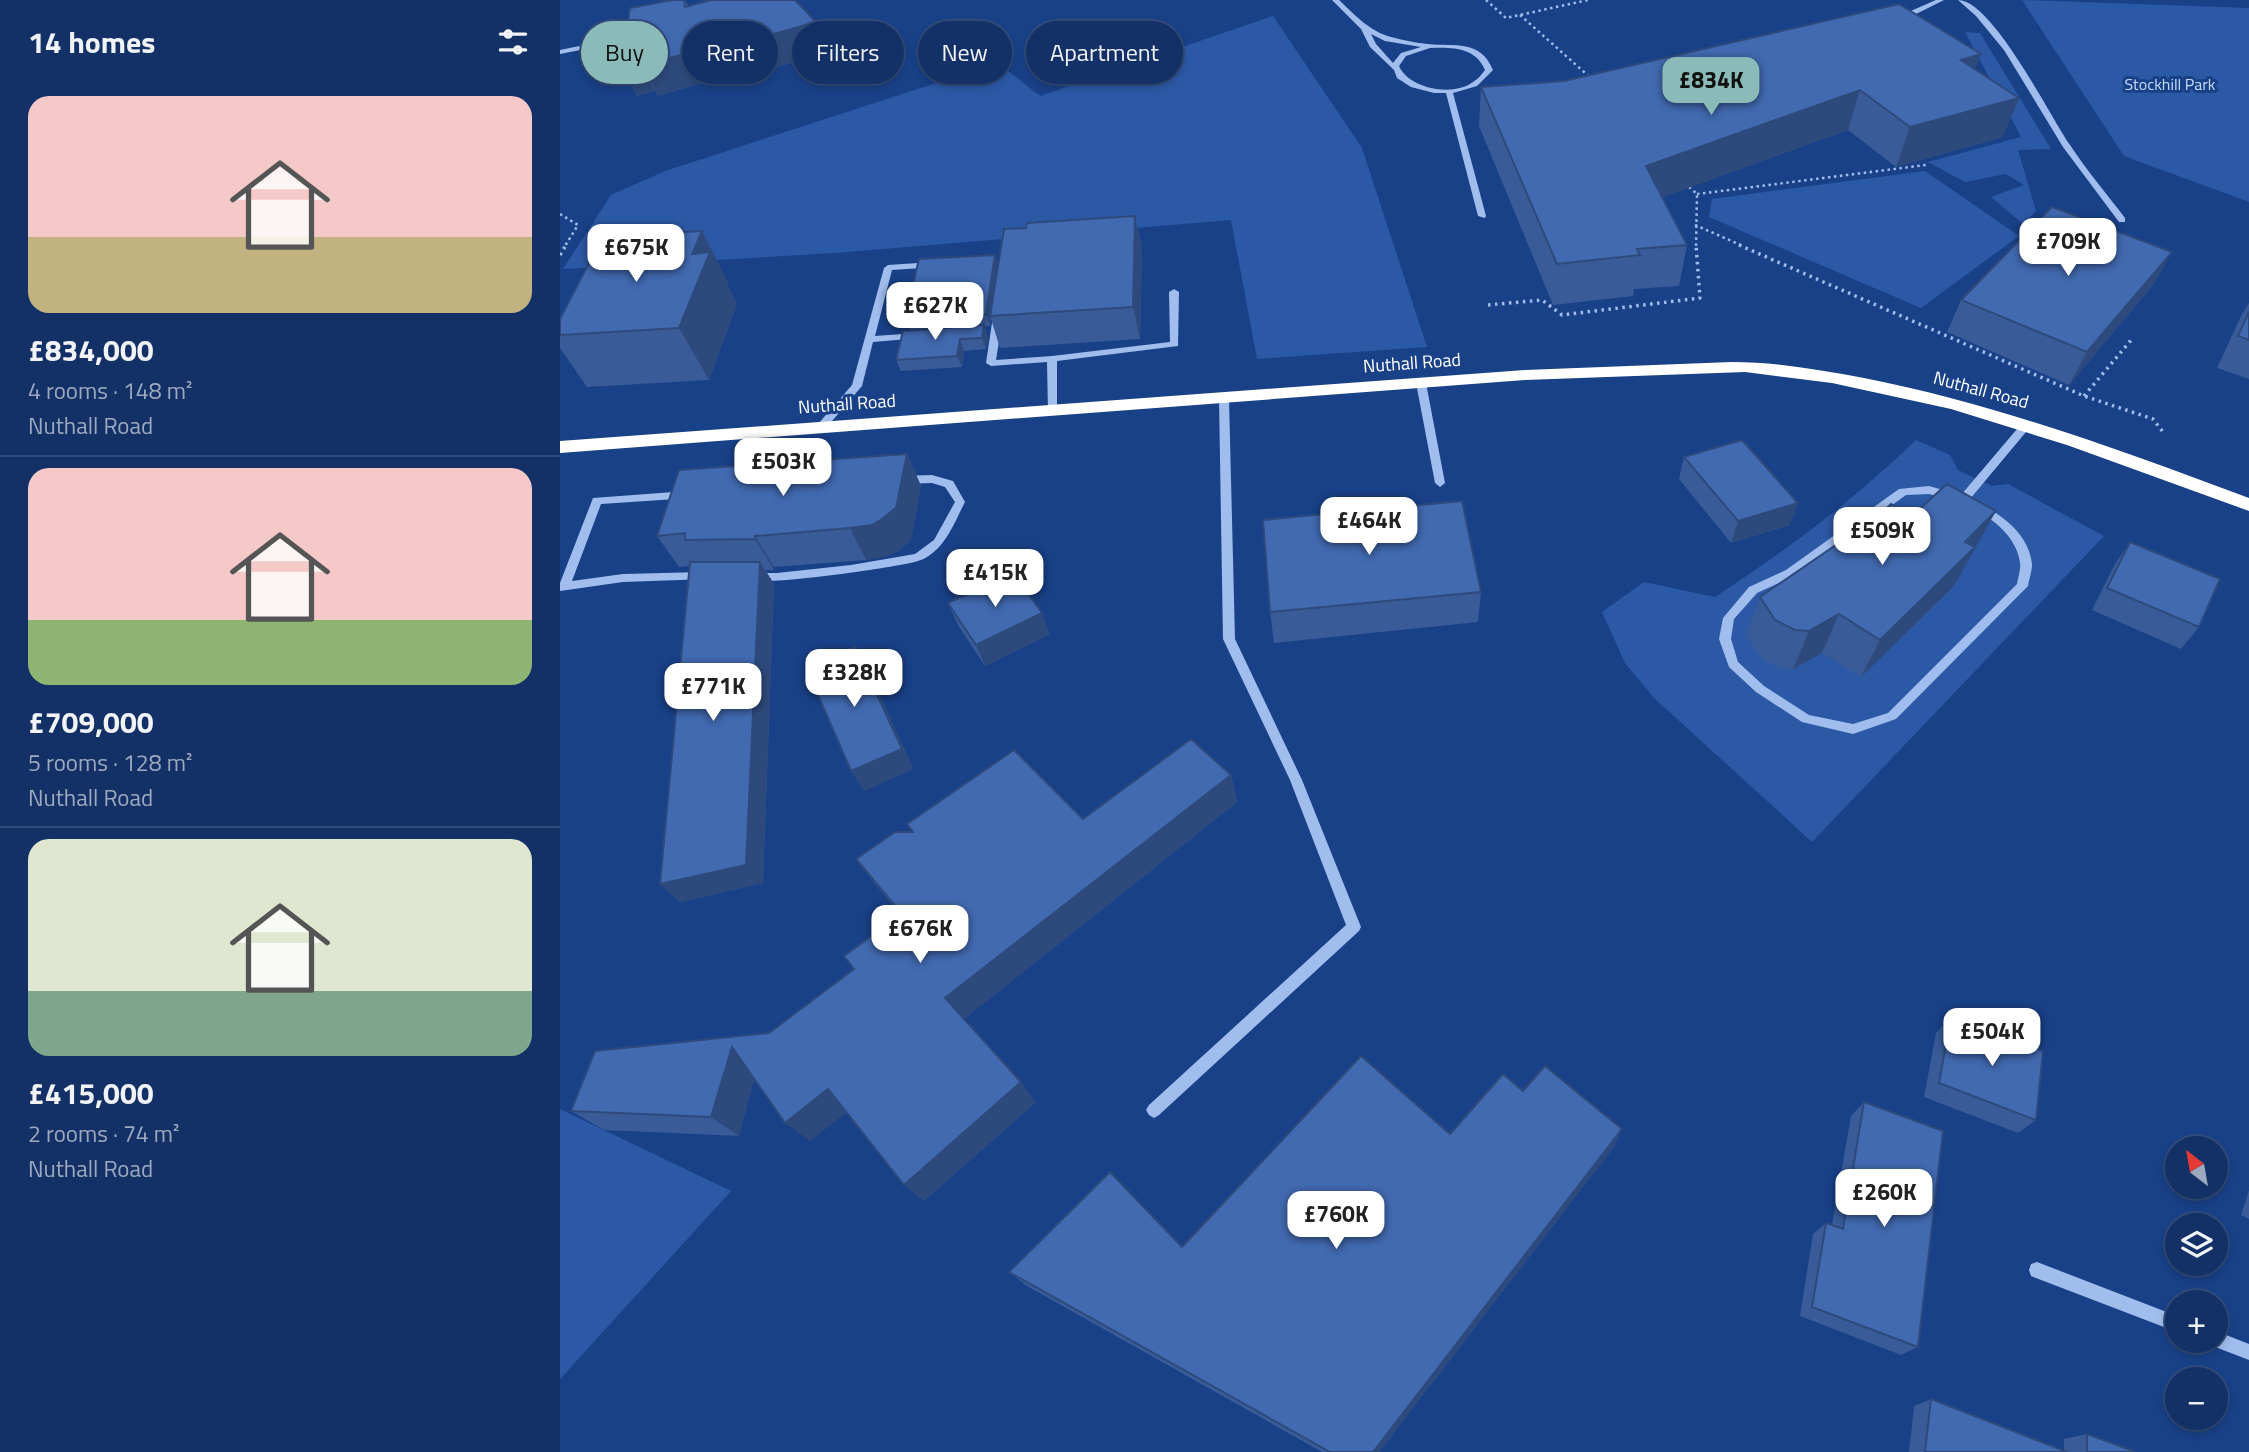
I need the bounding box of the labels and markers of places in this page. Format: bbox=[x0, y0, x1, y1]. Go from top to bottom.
pin: £834K bbox=[1662, 58, 1760, 117]
pin: £709K bbox=[2019, 218, 2117, 278]
pin: £675K bbox=[587, 224, 685, 284]
pin: £627K bbox=[886, 282, 984, 342]
pin: £503K bbox=[734, 438, 832, 498]
pin: £464K bbox=[1320, 498, 1418, 557]
pin: £509K bbox=[1833, 508, 1931, 567]
pin: £415K bbox=[946, 550, 1044, 609]
pin: £328K bbox=[805, 650, 903, 709]
pin: £771K bbox=[664, 664, 762, 723]
pin: £676K bbox=[871, 906, 969, 965]
pin: £504K bbox=[1943, 1009, 2041, 1068]
pin: £260K bbox=[1835, 1170, 1933, 1229]
pin: £760K bbox=[1287, 1192, 1385, 1251]

